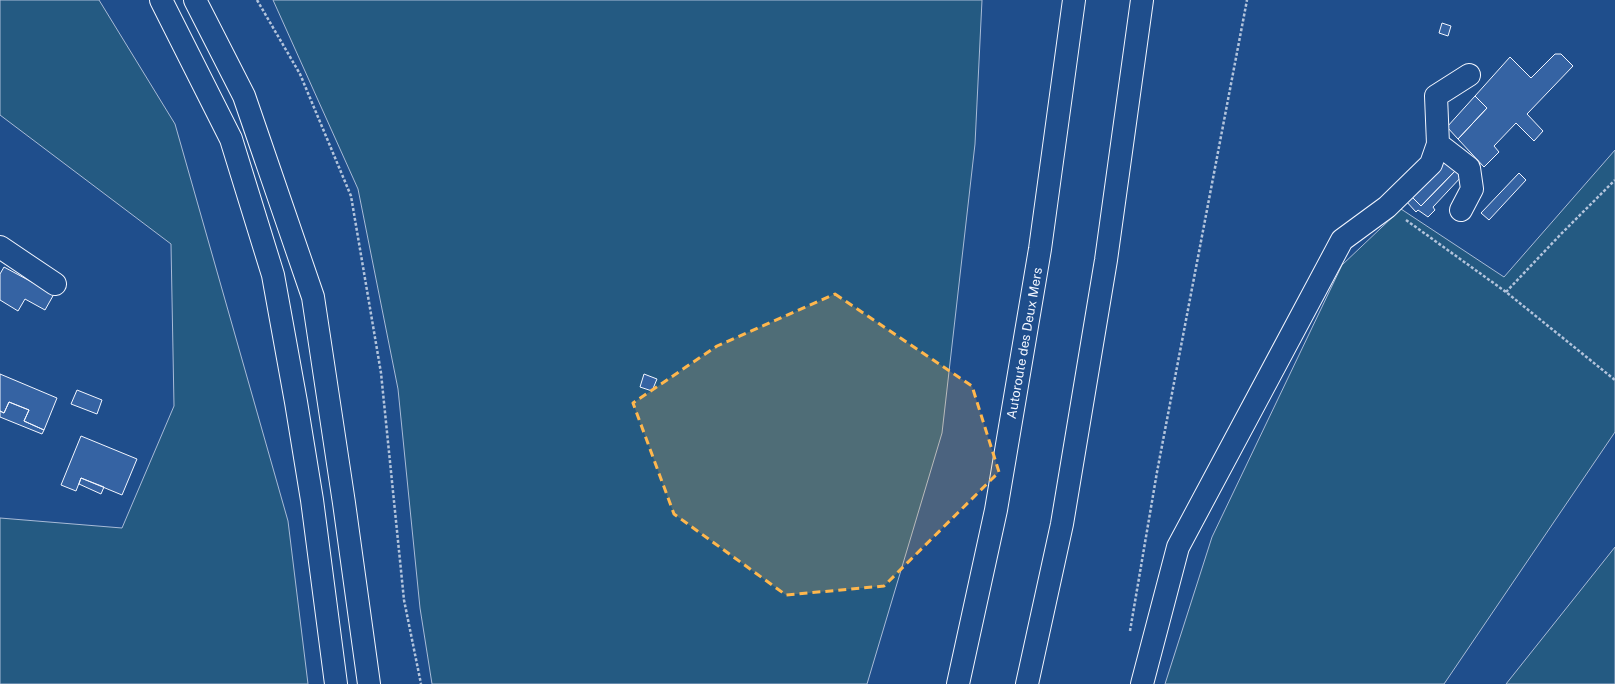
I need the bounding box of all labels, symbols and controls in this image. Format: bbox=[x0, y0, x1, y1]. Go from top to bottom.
street label: Autoroute des Deux Mers bbox=[1004, 266, 1045, 420]

